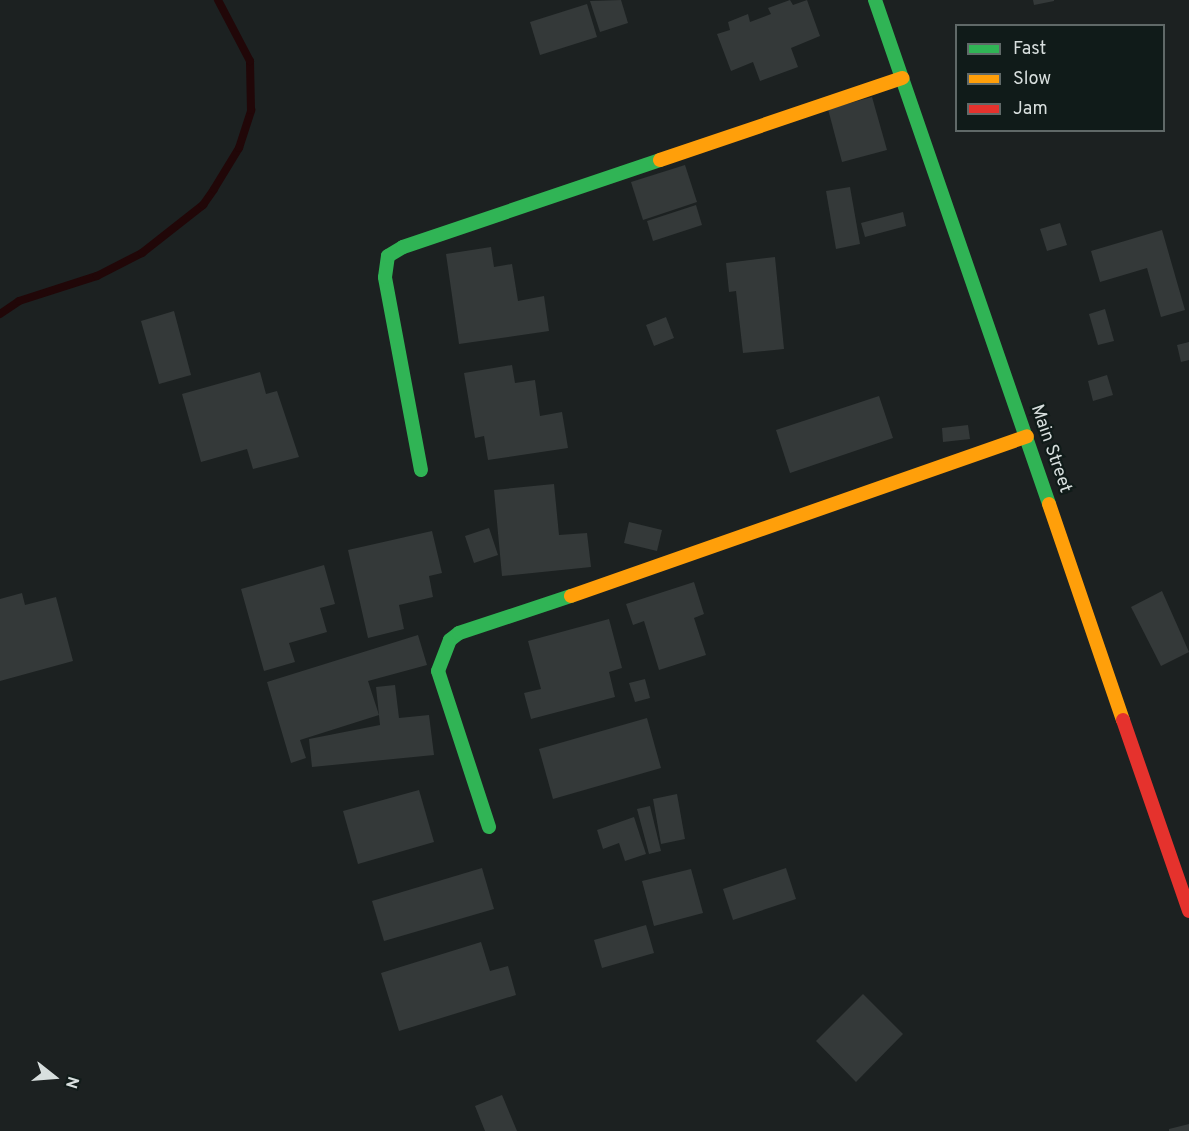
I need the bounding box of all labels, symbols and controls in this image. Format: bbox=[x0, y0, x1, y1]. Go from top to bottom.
legend bbox=[955, 24, 1165, 132]
text: Fast bbox=[1013, 38, 1046, 61]
text: Slow bbox=[1013, 68, 1051, 91]
text: Jam bbox=[1013, 98, 1048, 121]
street label: Main Street bbox=[1025, 402, 1075, 496]
north arrow bbox=[24, 1047, 84, 1107]
text: N bbox=[60, 1074, 82, 1091]

